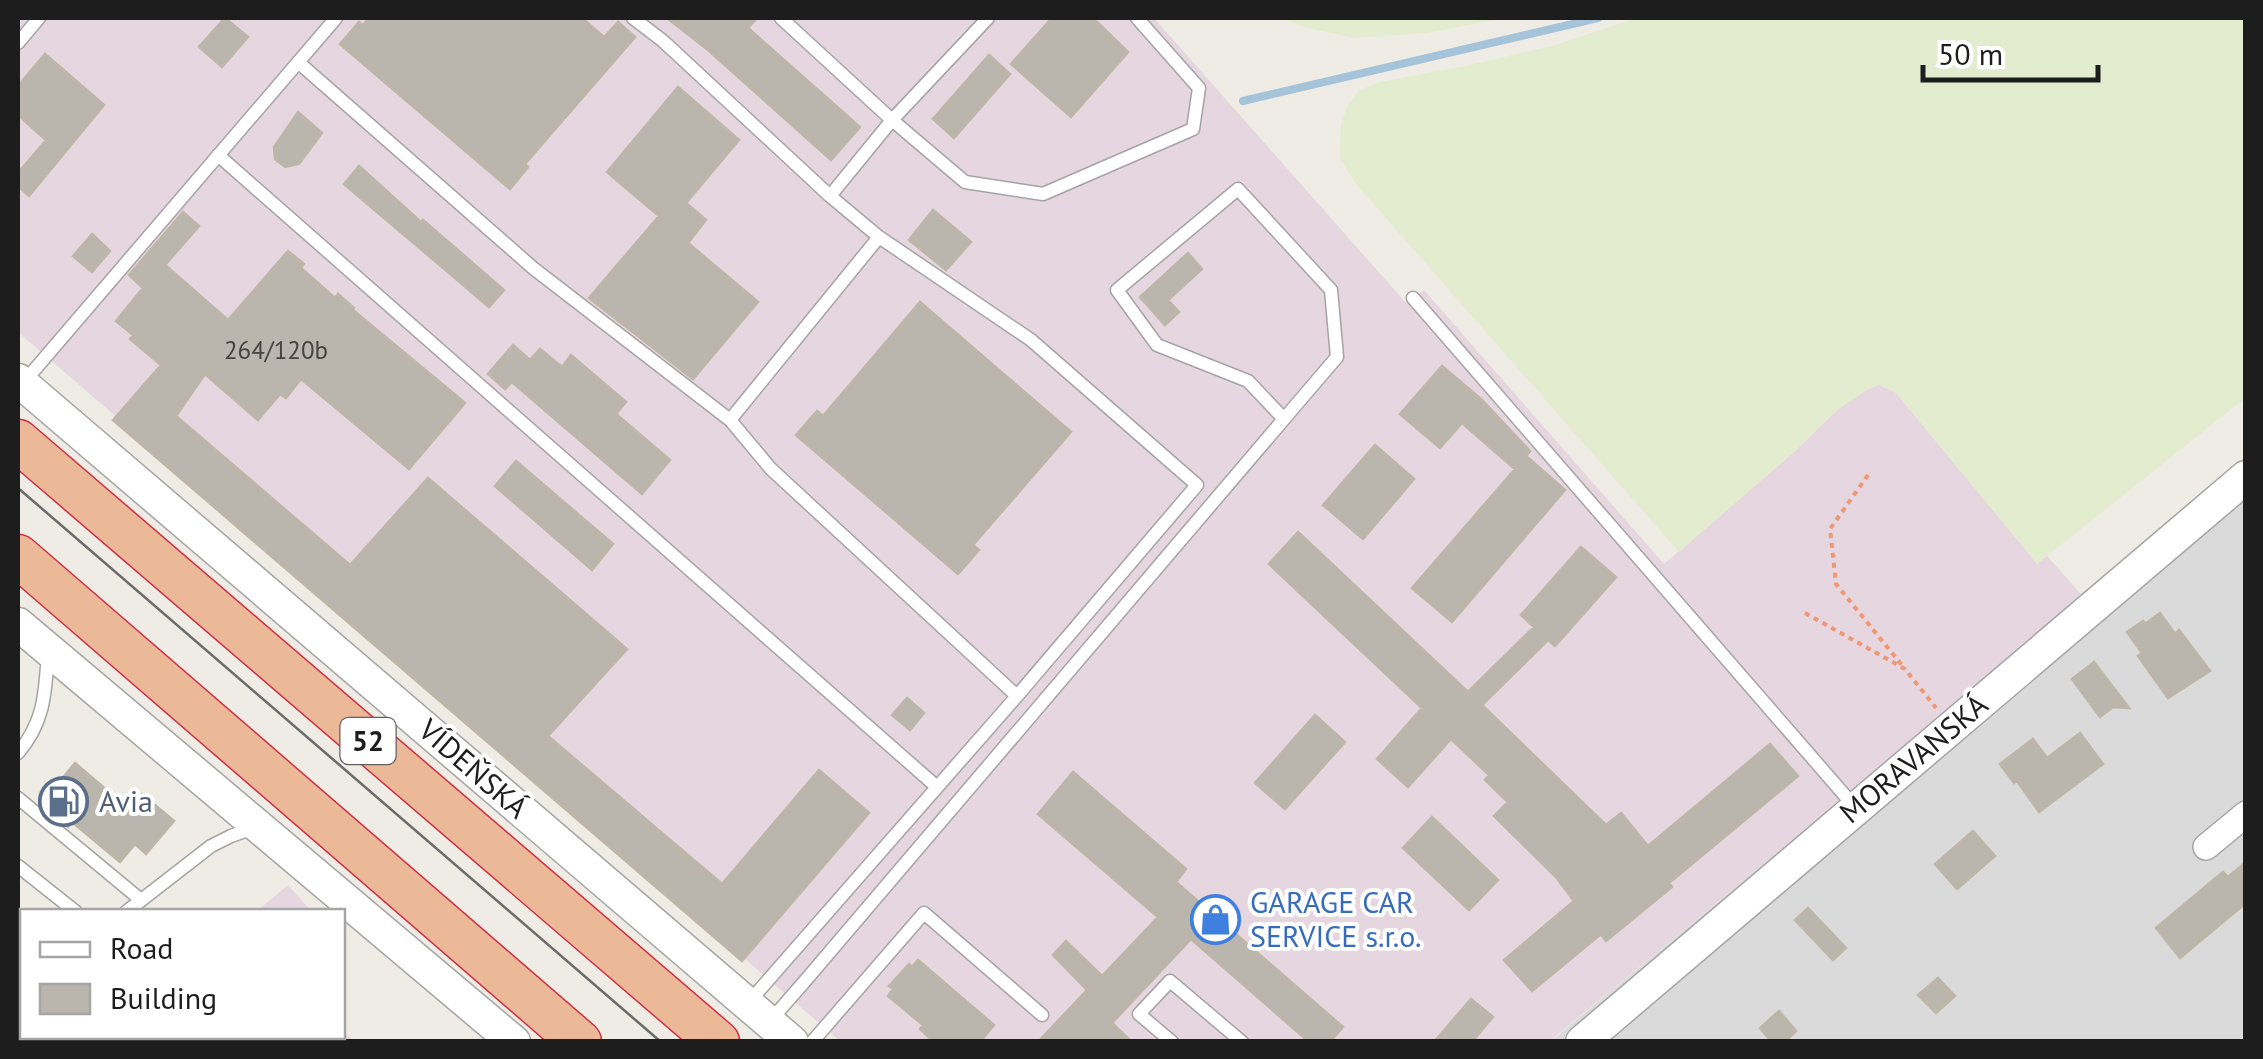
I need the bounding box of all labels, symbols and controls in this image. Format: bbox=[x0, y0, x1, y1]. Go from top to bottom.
scale bar bbox=[1923, 20, 2098, 82]
text: 50 m bbox=[1938, 34, 2003, 73]
house number: 264/120b bbox=[224, 334, 328, 366]
street label: MORAVANSKÁ bbox=[1831, 684, 1996, 831]
street label: VÍDEŇSKÁ bbox=[410, 709, 537, 826]
road number: 52 bbox=[340, 718, 396, 764]
fuel station icon: Avia bbox=[38, 776, 90, 828]
place label: Avia bbox=[99, 781, 153, 820]
place label: GARAGE CAR SERVICE s.r.o. bbox=[1250, 882, 1421, 955]
shop icon: GARAGE CAR SERVICE s.r.o. bbox=[1189, 894, 1241, 946]
legend bbox=[20, 909, 345, 1039]
text: Road bbox=[110, 928, 174, 967]
text: Building bbox=[110, 978, 217, 1017]

